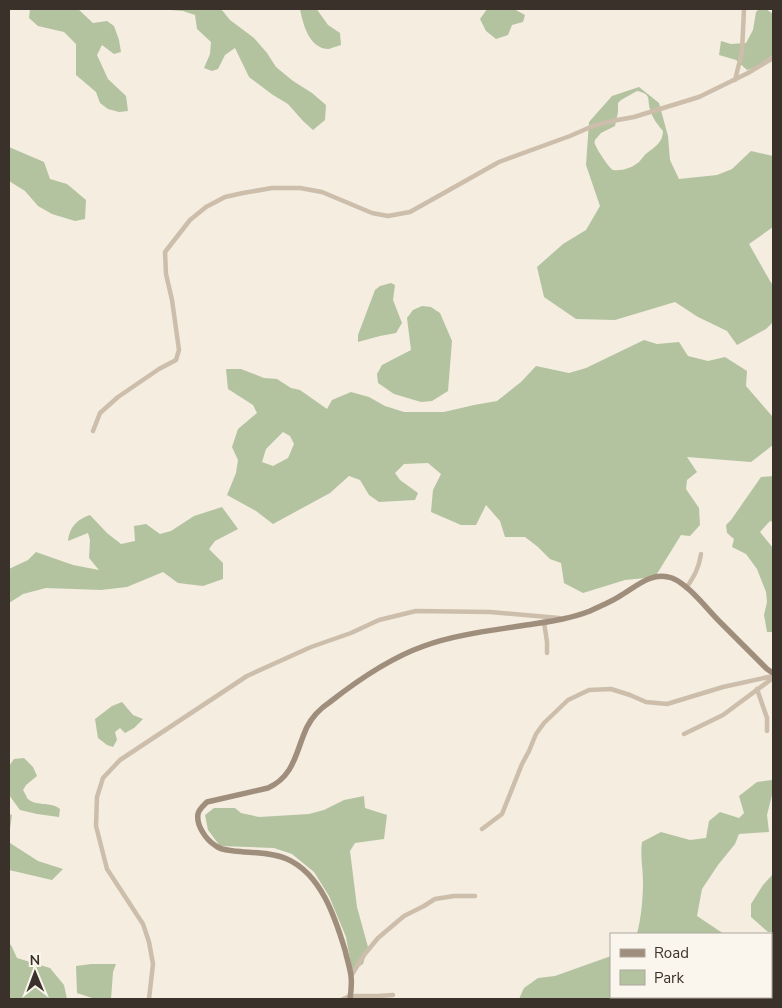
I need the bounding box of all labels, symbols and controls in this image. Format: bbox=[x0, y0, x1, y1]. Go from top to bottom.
legend bbox=[610, 933, 772, 998]
text: Road bbox=[654, 943, 689, 963]
north arrow bbox=[10, 948, 60, 998]
text: N bbox=[29, 951, 40, 970]
text: Park bbox=[654, 968, 684, 988]

